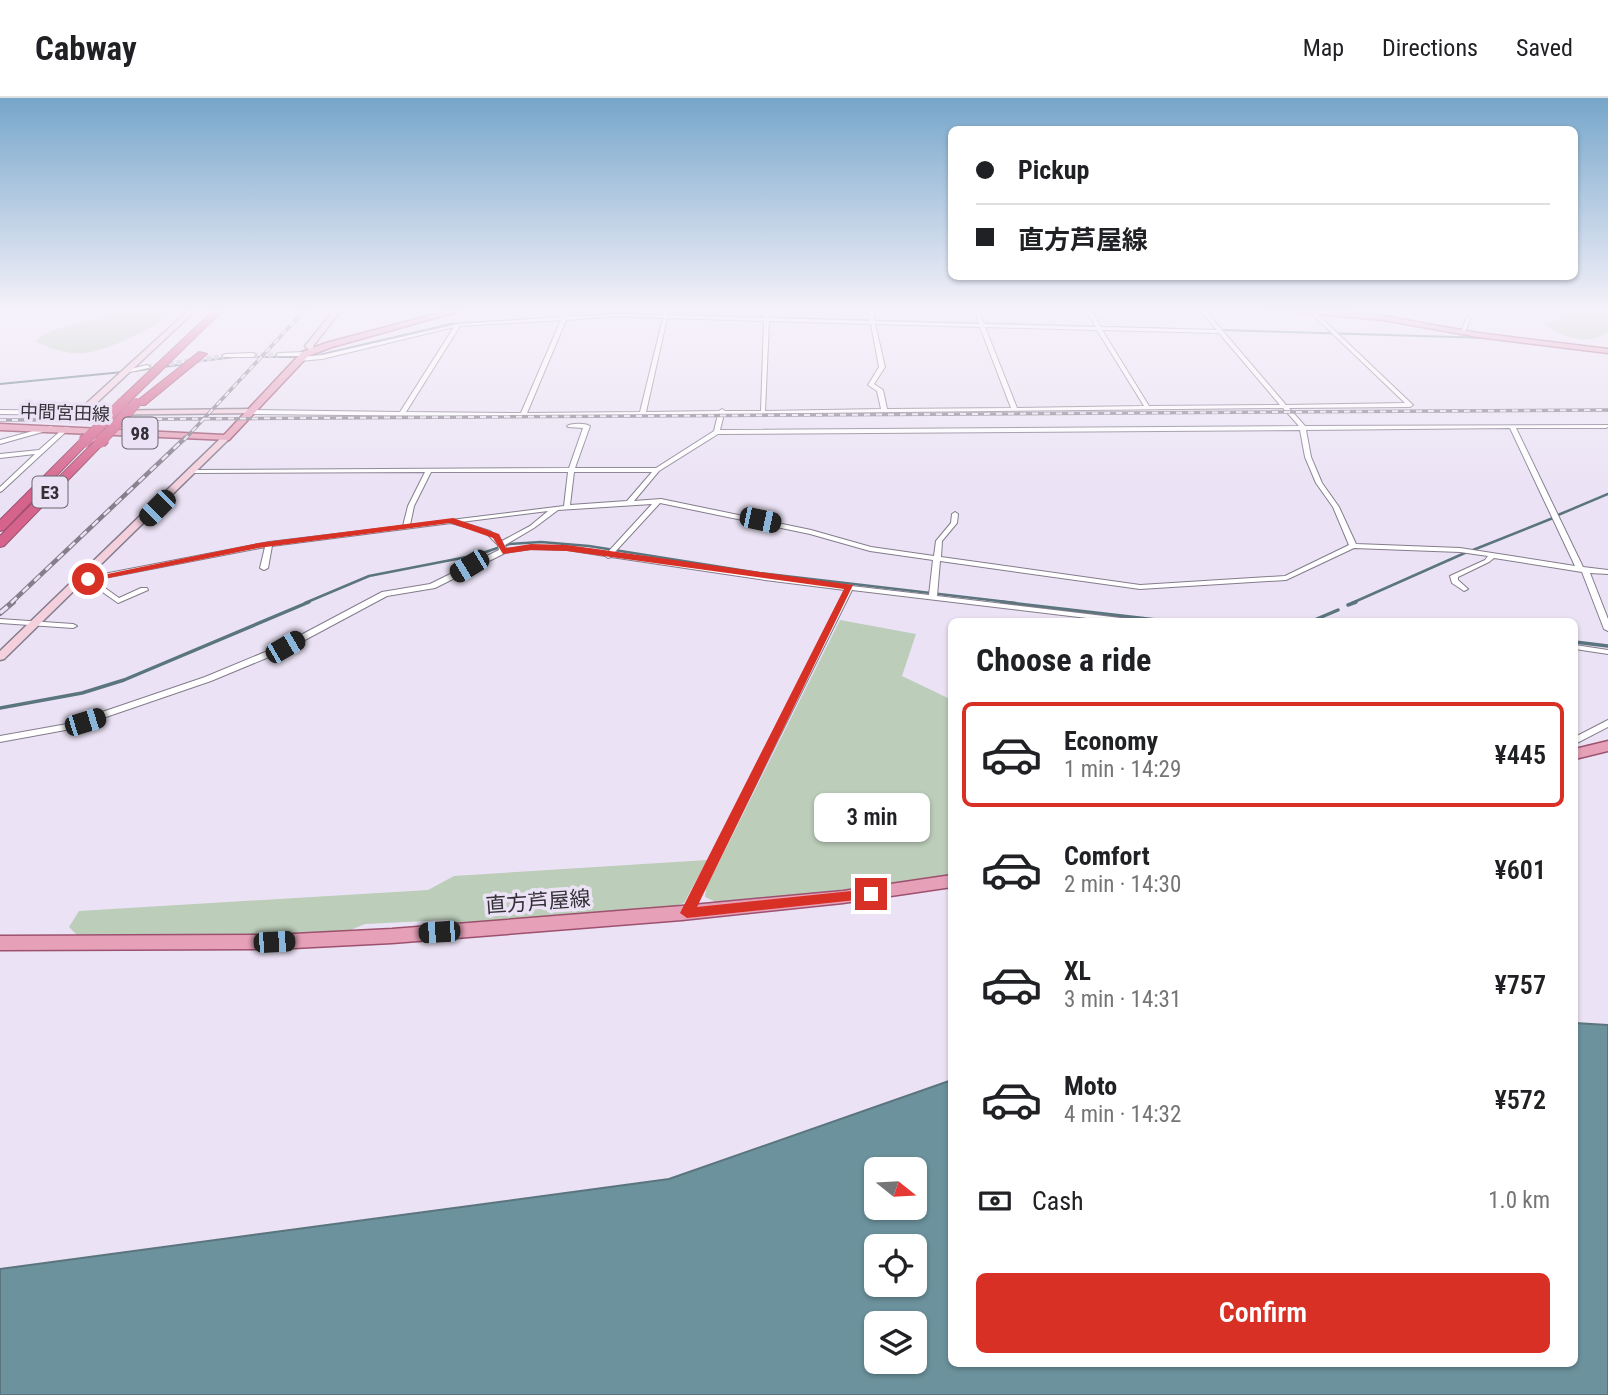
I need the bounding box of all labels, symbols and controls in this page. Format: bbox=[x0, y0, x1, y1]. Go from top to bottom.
text: Cabway bbox=[35, 29, 137, 68]
text: Map bbox=[1303, 34, 1344, 62]
text: Directions bbox=[1382, 34, 1478, 62]
text: Saved bbox=[1516, 34, 1573, 62]
text: Pickup bbox=[1018, 155, 1089, 185]
text: 直方芦屋線 bbox=[1018, 225, 1148, 255]
street label: 中間宮田線 bbox=[20, 400, 110, 425]
road number: 98 bbox=[122, 418, 158, 448]
road number: E3 bbox=[32, 476, 68, 508]
car bbox=[135, 486, 180, 530]
car bbox=[738, 505, 783, 535]
car bbox=[446, 546, 493, 586]
route start bbox=[72, 563, 104, 595]
car bbox=[262, 627, 309, 667]
text: Choose a ride bbox=[976, 641, 1151, 679]
car bbox=[62, 706, 109, 738]
icon: car bbox=[980, 723, 1043, 786]
text: Economy bbox=[1064, 726, 1158, 756]
text: ¥445 bbox=[1494, 740, 1546, 770]
text: 1 min · 14:29 bbox=[1064, 756, 1181, 783]
callout: 3 min bbox=[813, 792, 929, 842]
text: 3 min bbox=[847, 804, 897, 831]
icon: car bbox=[980, 838, 1043, 901]
text: Comfort bbox=[1064, 841, 1150, 871]
text: ¥601 bbox=[1494, 855, 1546, 885]
text: 2 min · 14:30 bbox=[1064, 871, 1181, 898]
route end bbox=[855, 878, 887, 910]
street label: 直方芦屋線 bbox=[485, 886, 591, 918]
car bbox=[418, 920, 461, 944]
car bbox=[253, 930, 296, 954]
icon: car bbox=[980, 953, 1043, 1016]
text: XL bbox=[1064, 956, 1091, 986]
text: ¥757 bbox=[1494, 970, 1546, 1000]
text: 3 min · 14:31 bbox=[1064, 986, 1181, 1013]
icon: car bbox=[980, 1068, 1043, 1131]
text: Moto bbox=[1064, 1071, 1117, 1101]
text: ¥572 bbox=[1494, 1085, 1546, 1115]
text: 4 min · 14:32 bbox=[1064, 1101, 1181, 1128]
north arrow bbox=[864, 1157, 928, 1220]
map controls bbox=[864, 1157, 927, 1374]
icon: cash bbox=[976, 1182, 1014, 1220]
text: Cash bbox=[1032, 1186, 1084, 1216]
text: 1.0 km bbox=[1488, 1187, 1550, 1214]
button: locate bbox=[864, 1234, 927, 1297]
button: Confirm bbox=[976, 1273, 1550, 1353]
button: layers bbox=[864, 1311, 927, 1374]

